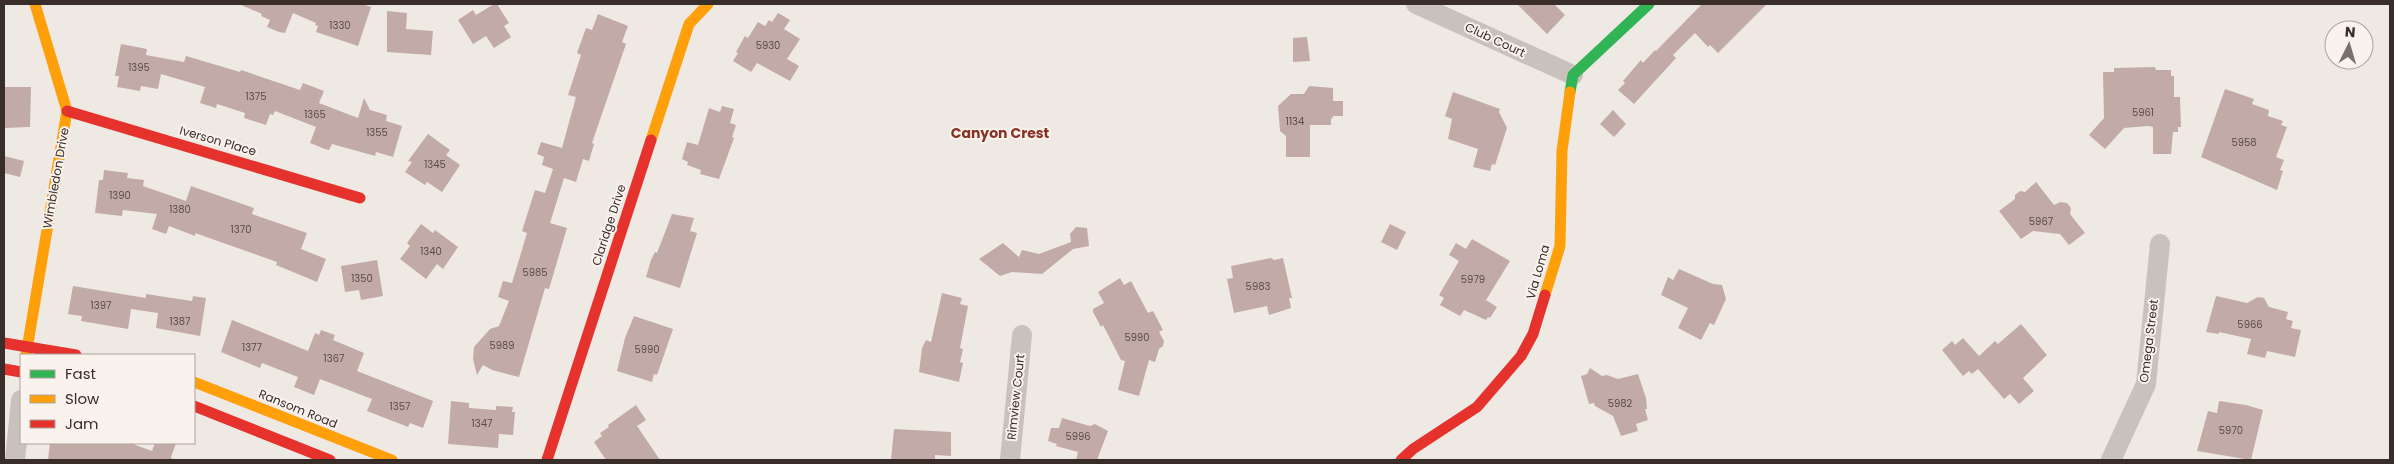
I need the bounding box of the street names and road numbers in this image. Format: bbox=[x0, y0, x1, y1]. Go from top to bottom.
street label: Club Court bbox=[1462, 18, 1528, 61]
street label: Iverson Place bbox=[178, 121, 259, 160]
street label: Wimbledon Drive bbox=[38, 126, 73, 230]
street label: Claridge Drive bbox=[587, 182, 630, 268]
street label: Via Loma bbox=[1522, 243, 1553, 301]
street label: Omega Street bbox=[2135, 298, 2162, 384]
street label: Rimview Court bbox=[1003, 353, 1028, 441]
street label: Ransom Road bbox=[256, 385, 340, 432]

